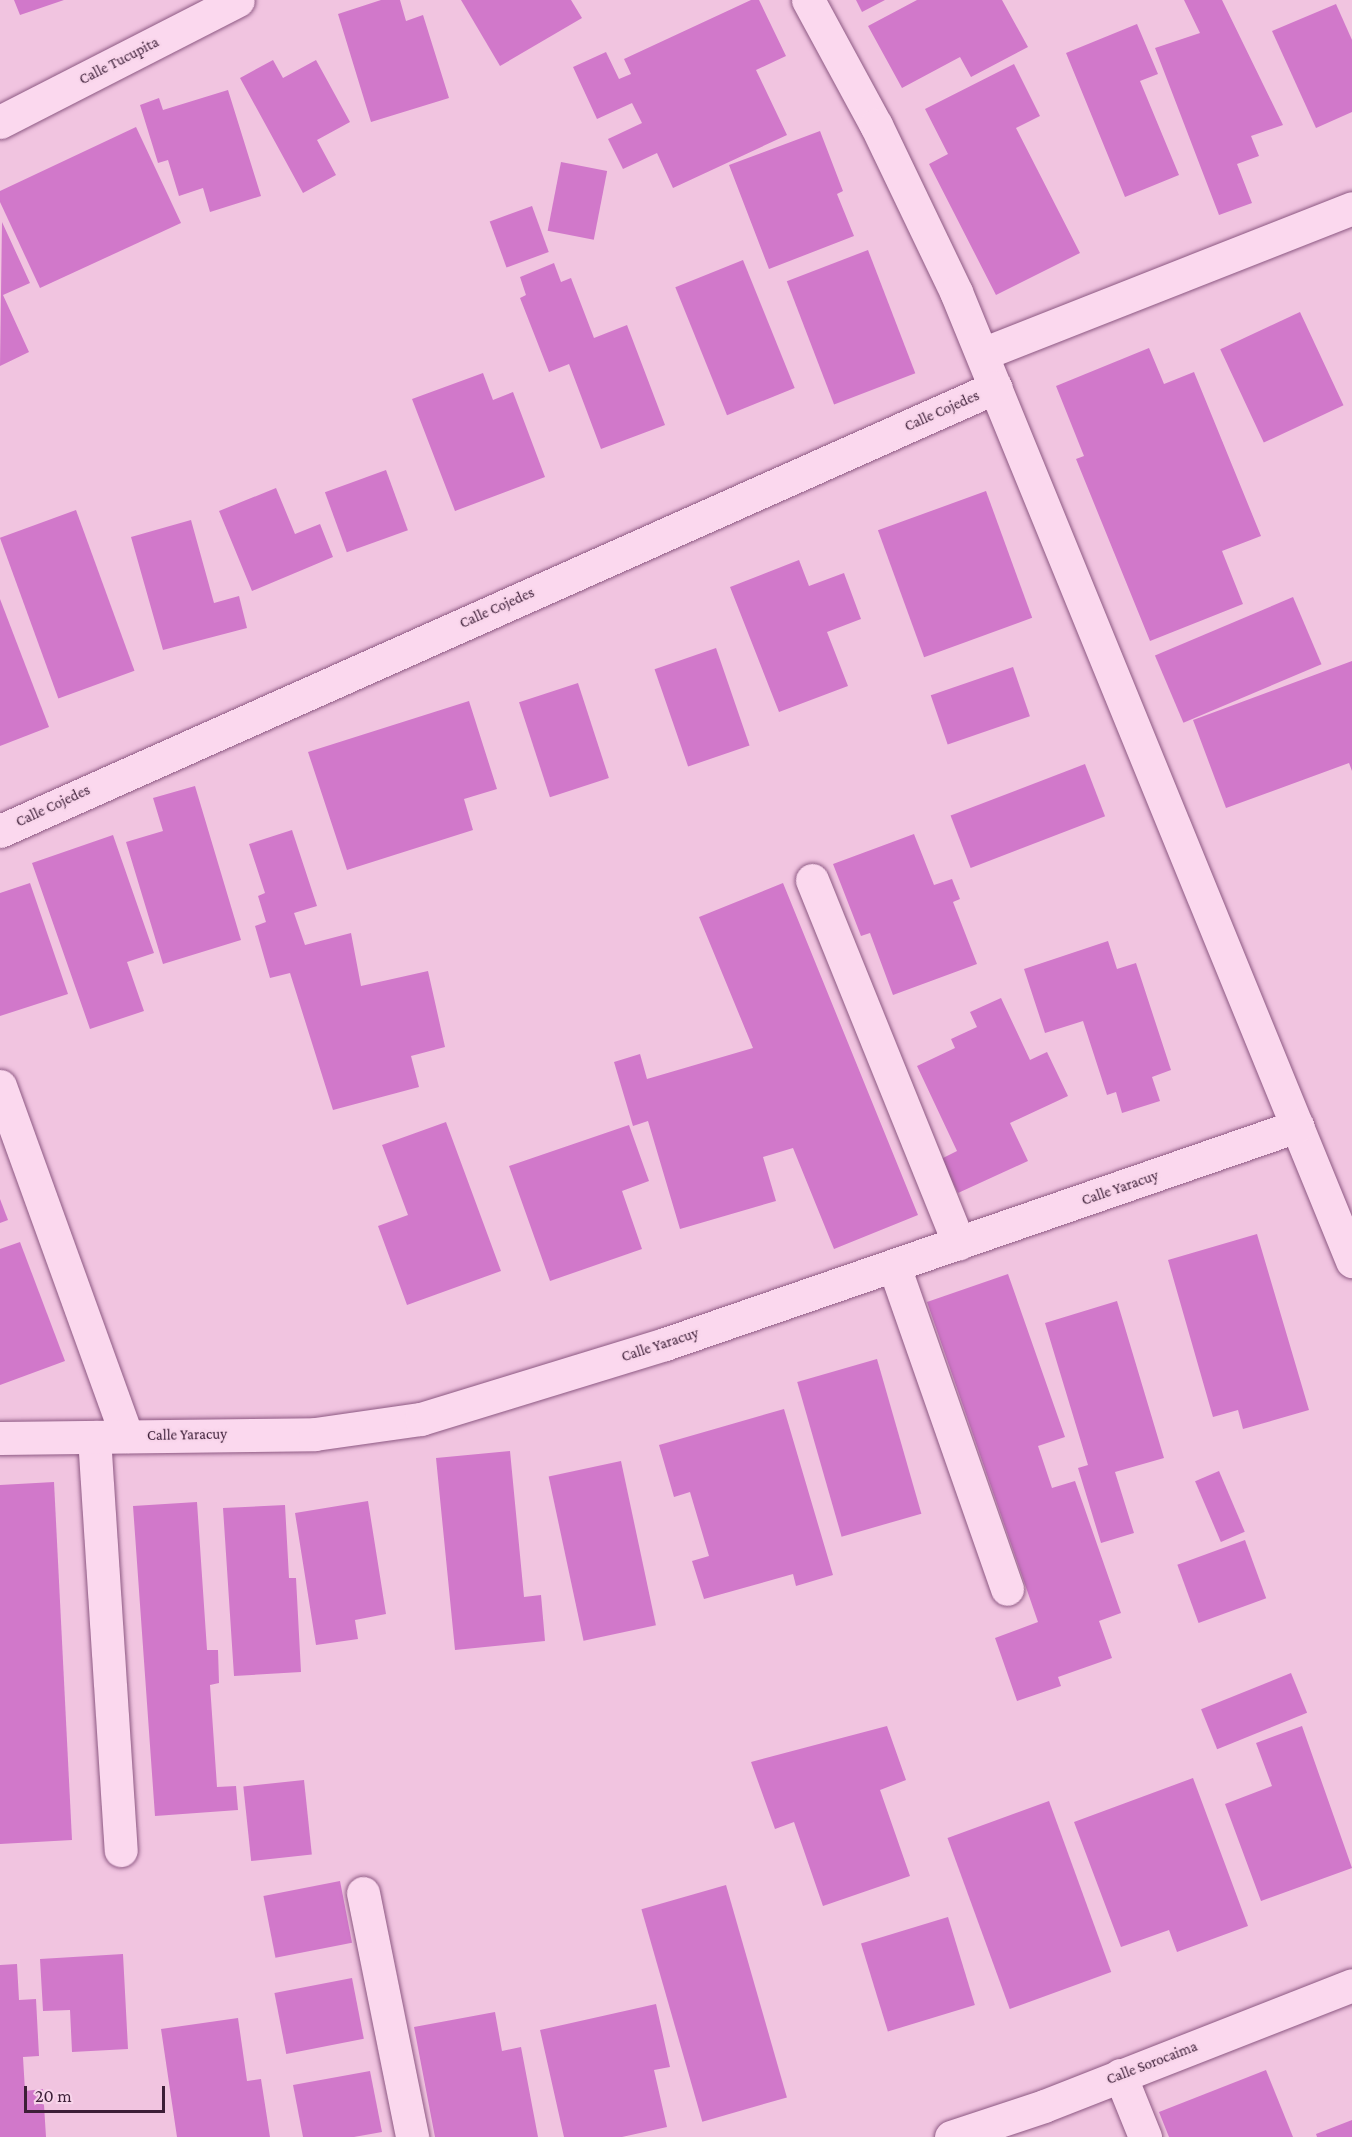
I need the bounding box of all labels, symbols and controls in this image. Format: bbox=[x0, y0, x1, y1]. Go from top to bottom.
street label: Calle Tucupita bbox=[76, 33, 162, 89]
street label: Calle Cojedes bbox=[902, 387, 982, 435]
street label: Calle Cojedes bbox=[457, 584, 537, 632]
street label: Calle Cojedes bbox=[13, 781, 93, 831]
street label: Calle Yaracuy bbox=[1079, 1166, 1161, 1210]
street label: Calle Yaracuy bbox=[619, 1324, 701, 1366]
street label: Calle Yaracuy bbox=[147, 1425, 227, 1445]
street label: Calle Sorocaima bbox=[1104, 2037, 1200, 2089]
scale bar bbox=[27, 2074, 168, 2112]
text: 20 m bbox=[35, 2086, 72, 2106]

